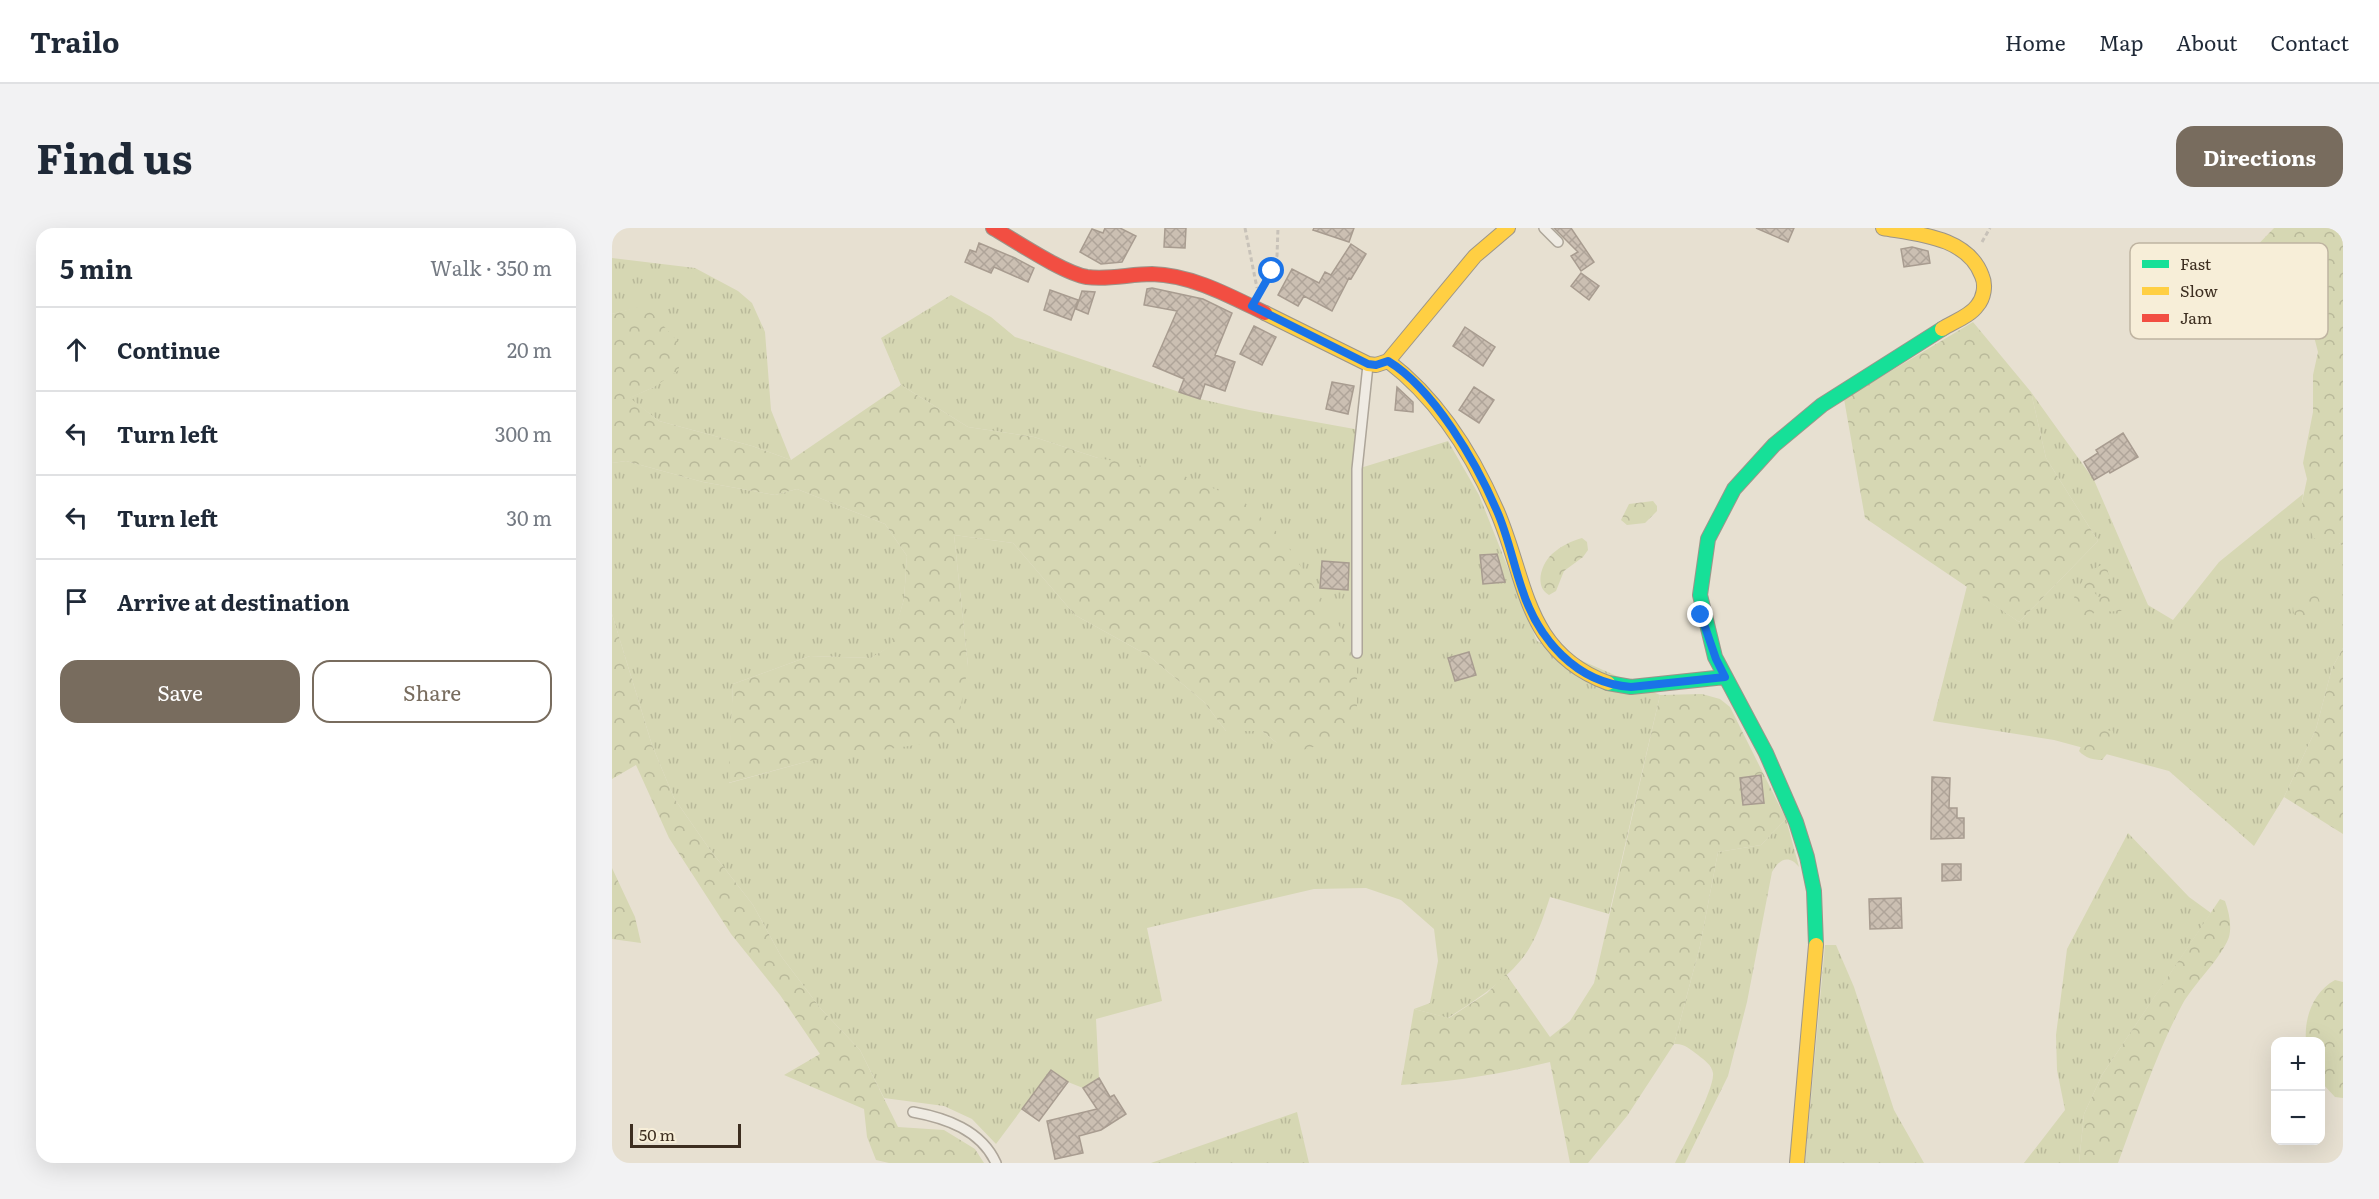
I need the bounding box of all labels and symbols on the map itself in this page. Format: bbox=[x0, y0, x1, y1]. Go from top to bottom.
legend bbox=[2130, 243, 2328, 339]
text: Fast bbox=[2180, 251, 2212, 275]
route start bbox=[1258, 257, 1284, 283]
text: Slow bbox=[2180, 278, 2218, 302]
text: Jam bbox=[2180, 305, 2213, 329]
route end bbox=[1687, 601, 1713, 627]
scale bar bbox=[630, 1121, 741, 1148]

